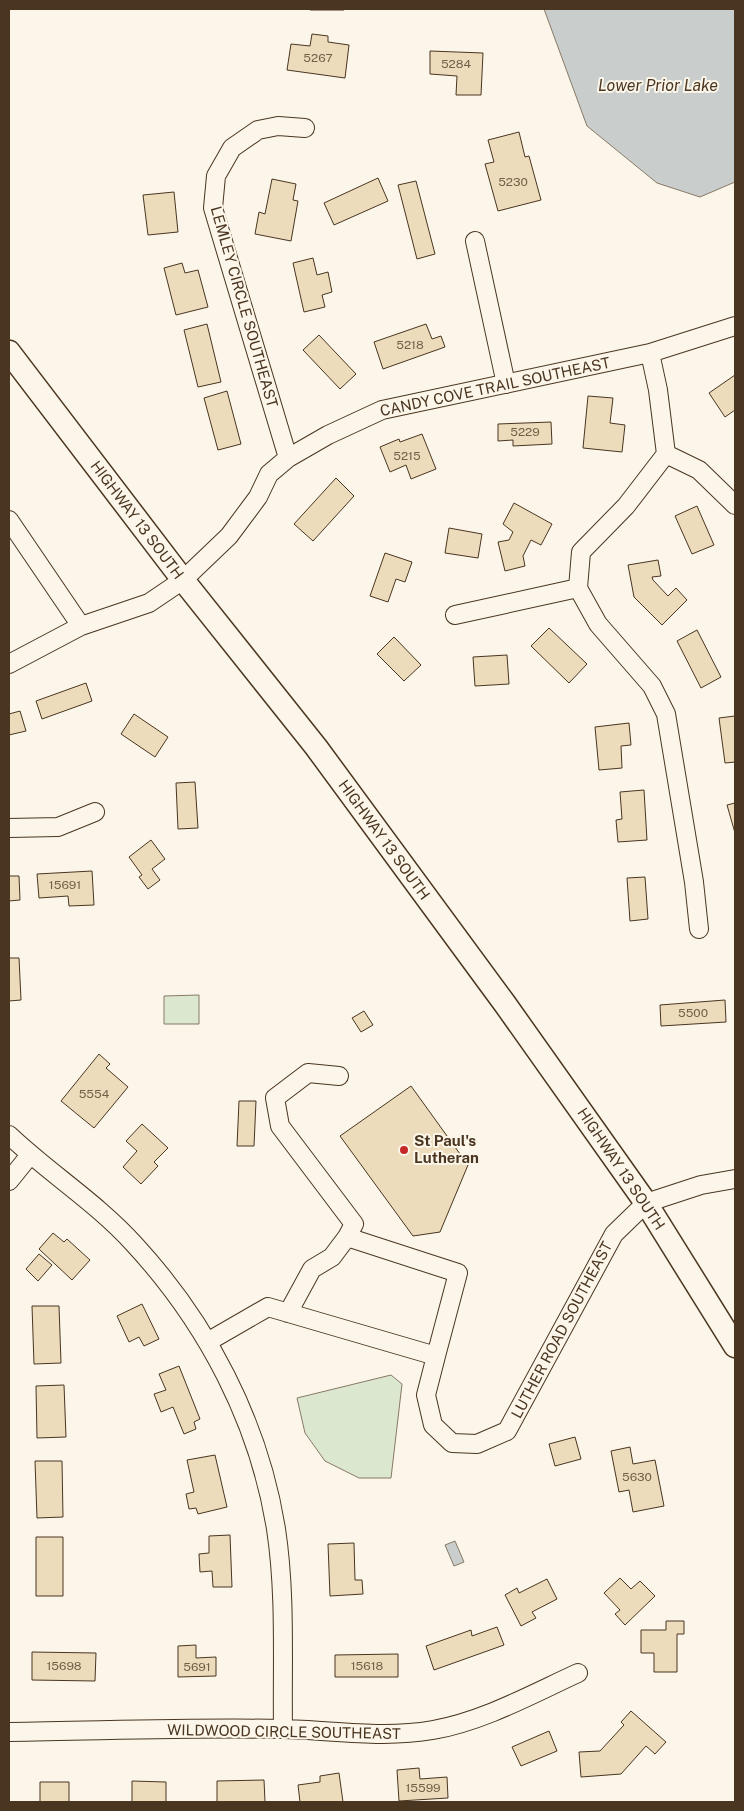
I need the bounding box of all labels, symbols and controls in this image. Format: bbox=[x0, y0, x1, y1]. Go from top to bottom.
house number: 5267 bbox=[303, 51, 333, 65]
house number: 5284 bbox=[441, 57, 472, 71]
water label: Lower Prior Lake bbox=[598, 76, 718, 95]
house number: 5230 bbox=[498, 175, 528, 189]
street label: LEMLEY CIRCLE SOUTHEAST bbox=[208, 204, 281, 410]
house number: 5218 bbox=[396, 338, 424, 352]
street label: CANDY COVE TRAIL SOUTHEAST bbox=[378, 354, 612, 419]
house number: 5229 bbox=[510, 425, 540, 439]
house number: 5215 bbox=[393, 449, 421, 463]
street label: HIGHWAY 13 SOUTH bbox=[87, 457, 187, 582]
street label: HIGHWAY 13 SOUTH bbox=[335, 777, 434, 903]
house number: 15691 bbox=[49, 878, 81, 892]
house number: 5500 bbox=[678, 1006, 708, 1020]
house number: 5554 bbox=[79, 1087, 110, 1101]
street label: HIGHWAY 13 SOUTH bbox=[574, 1104, 669, 1233]
place label: St Paul's Lutheran bbox=[414, 1132, 479, 1166]
marker: St Paul's Lutheran bbox=[398, 1144, 410, 1156]
street label: LUTHER ROAD SOUTHEAST bbox=[508, 1239, 615, 1421]
house number: 5630 bbox=[622, 1470, 652, 1484]
house number: 15698 bbox=[46, 1659, 82, 1673]
house number: 15618 bbox=[351, 1659, 384, 1673]
house number: 5691 bbox=[183, 1660, 211, 1674]
street label: WILDWOOD CIRCLE SOUTHEAST bbox=[167, 1721, 401, 1742]
house number: 15599 bbox=[405, 1781, 441, 1795]

